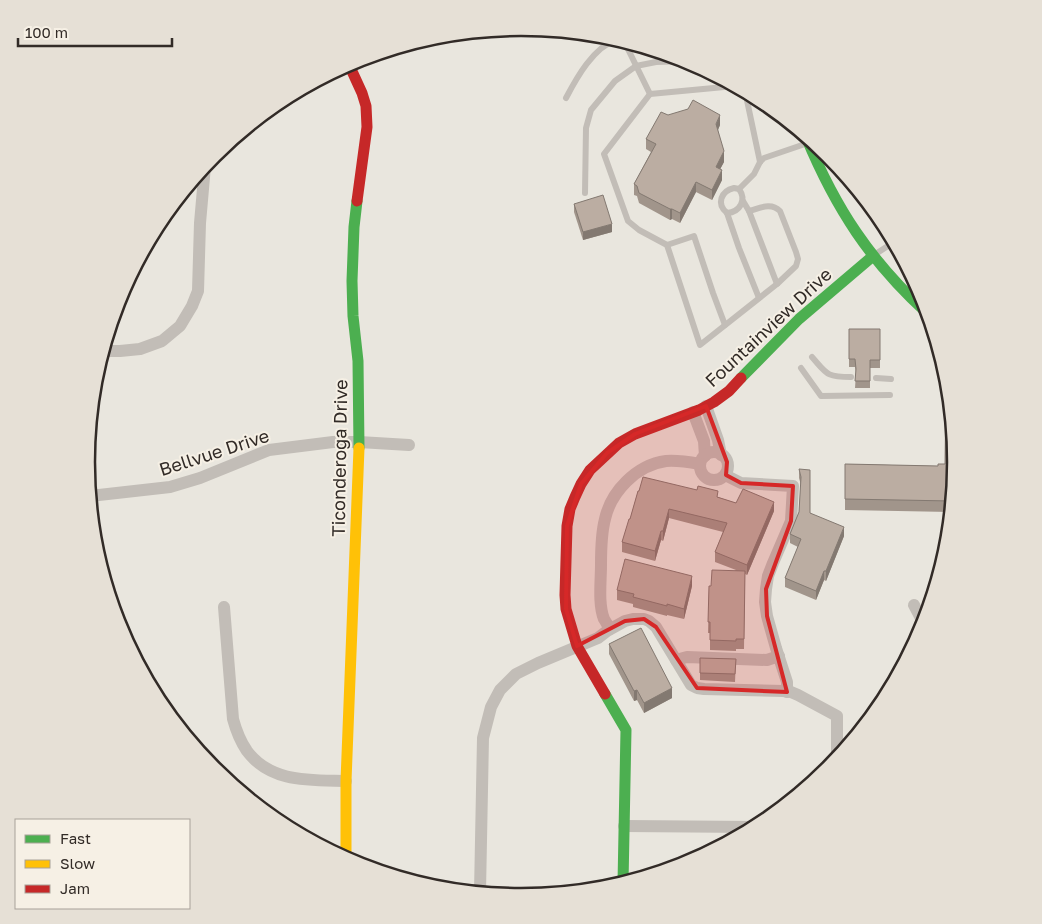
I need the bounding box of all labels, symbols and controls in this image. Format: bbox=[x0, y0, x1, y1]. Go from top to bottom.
scale bar bbox=[18, 15, 171, 47]
text: 100 m bbox=[25, 23, 68, 41]
street label: Fountainview Drive bbox=[700, 263, 836, 391]
street label: Ticonderoga Drive bbox=[327, 379, 351, 537]
street label: Bellvue Drive bbox=[156, 424, 272, 480]
legend bbox=[15, 819, 190, 909]
text: Fast bbox=[60, 829, 91, 847]
text: Slow bbox=[60, 854, 95, 872]
text: Jam bbox=[60, 879, 90, 897]

